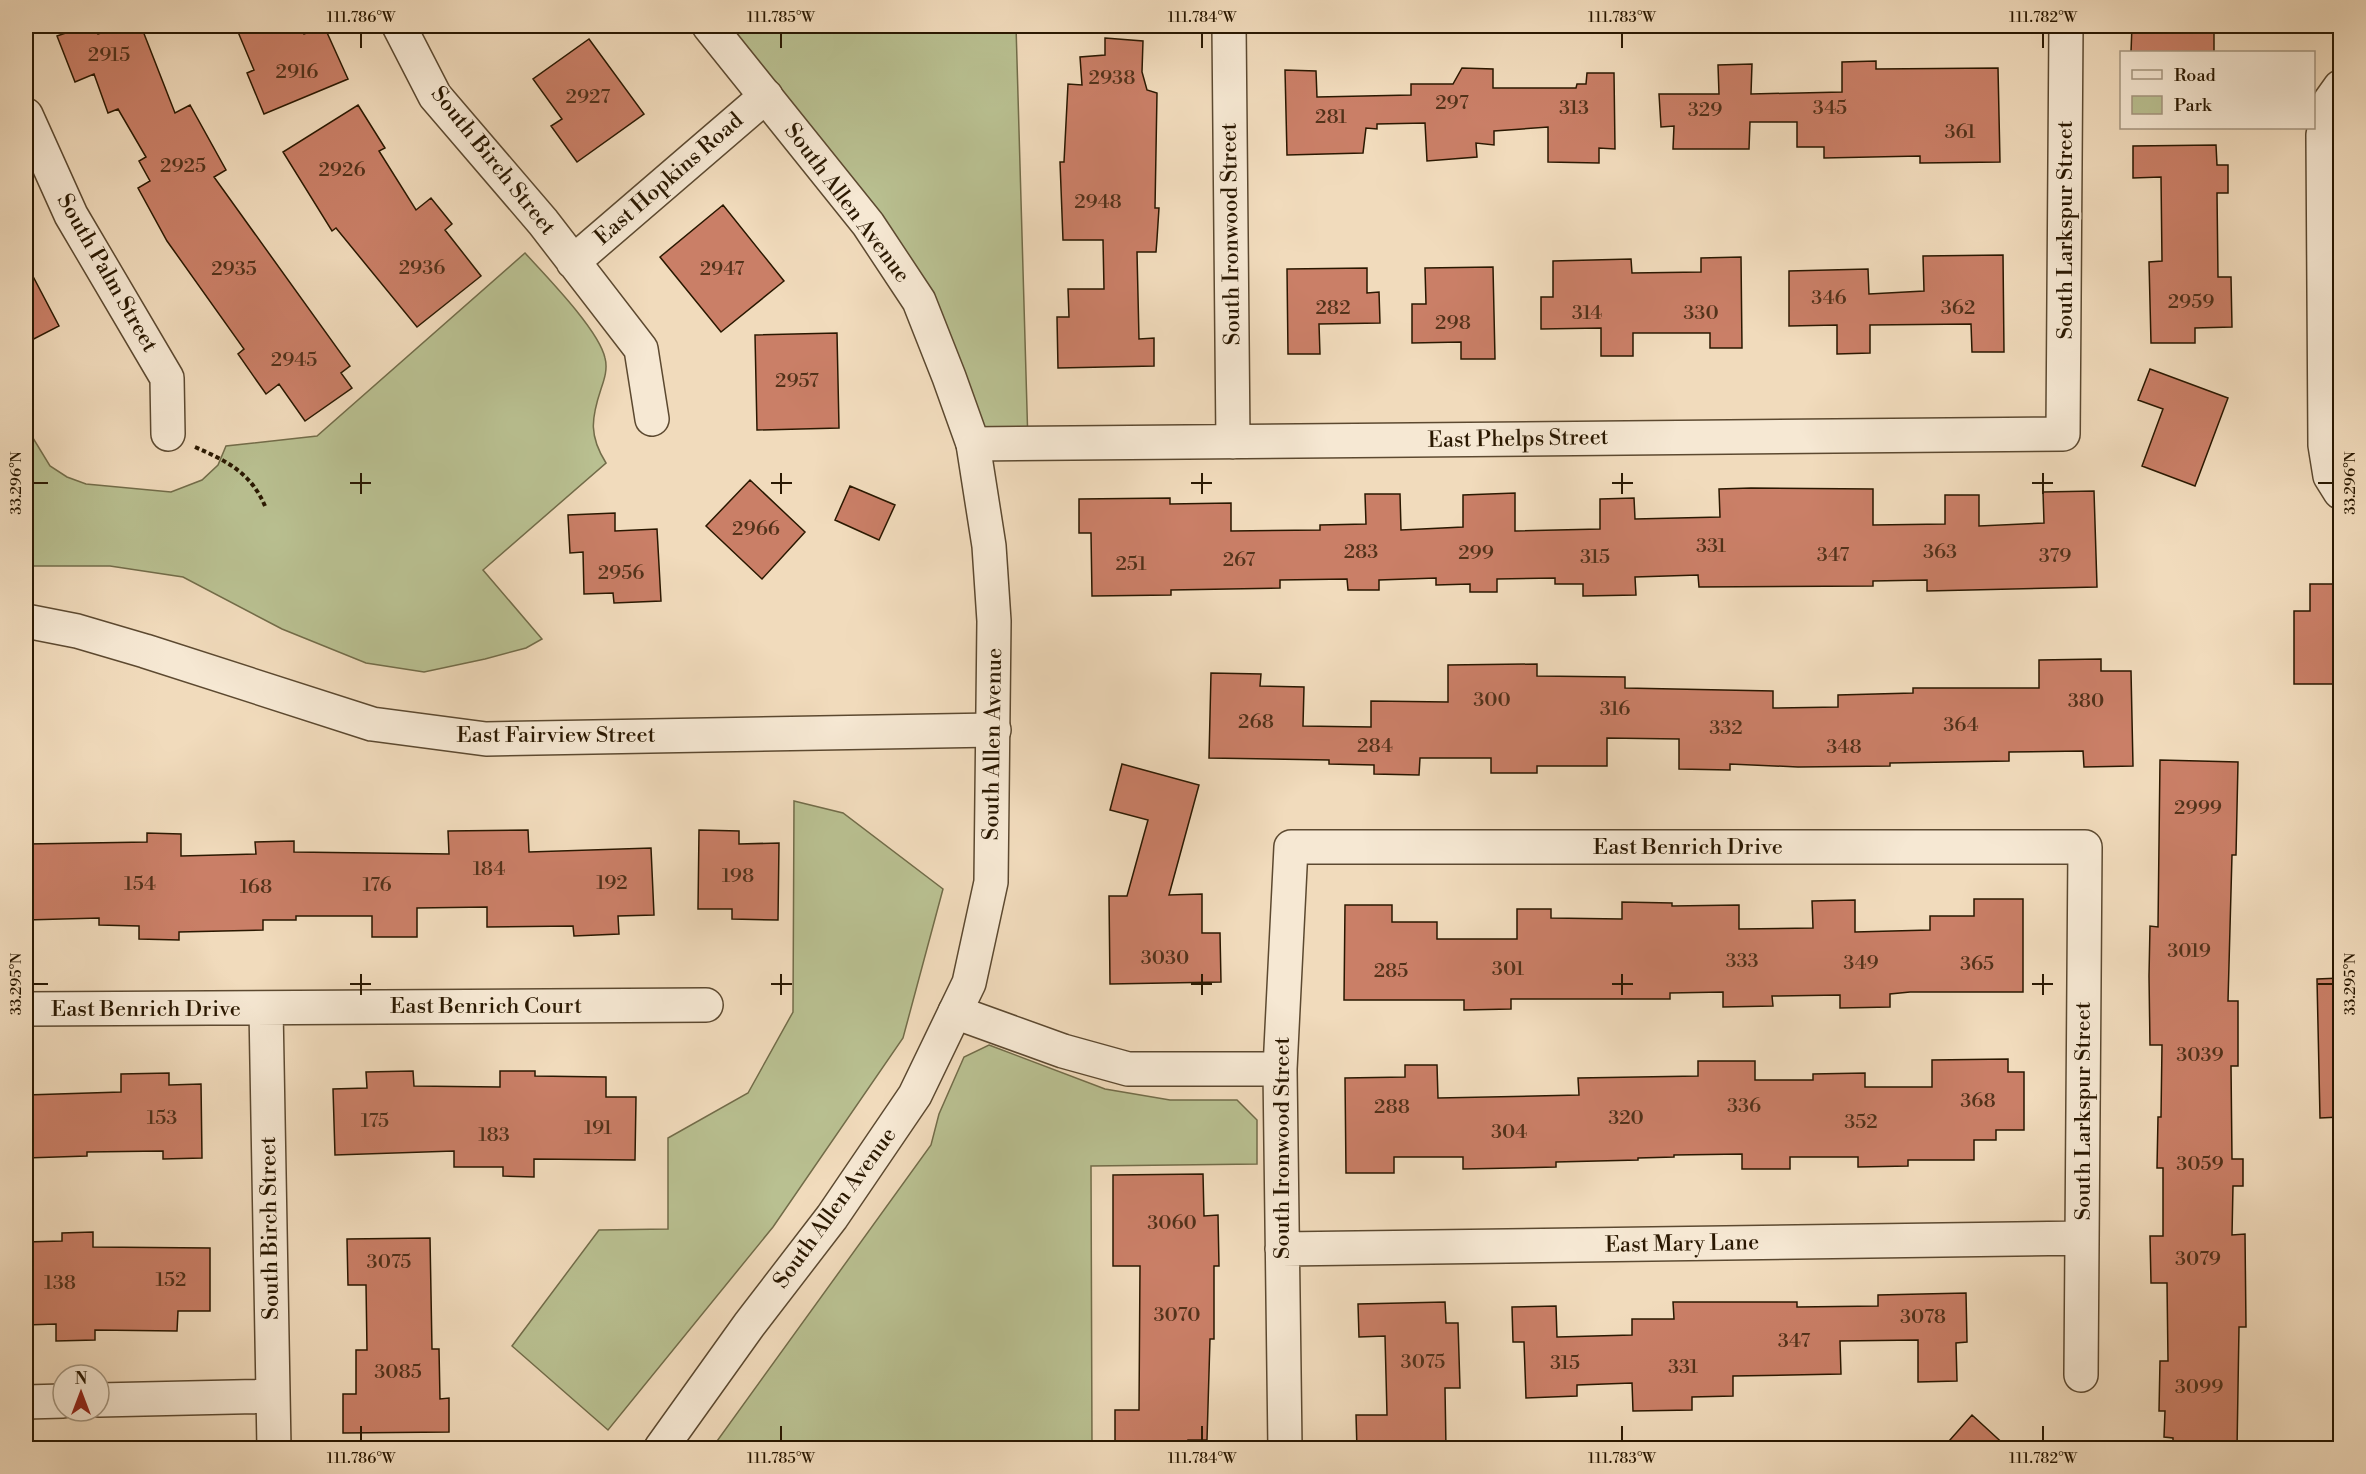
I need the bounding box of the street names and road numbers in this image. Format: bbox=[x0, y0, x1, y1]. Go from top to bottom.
street label: South Birch Street bbox=[425, 81, 561, 241]
street label: East Hopkins Road bbox=[589, 107, 749, 251]
street label: South Allen Avenue bbox=[778, 118, 916, 288]
street label: South Larkspur Street bbox=[2052, 120, 2079, 340]
street label: South Ironwood Street bbox=[1216, 122, 1246, 346]
street label: South Palm Street bbox=[51, 189, 163, 357]
street label: East Phelps Street bbox=[1427, 424, 1609, 454]
street label: South Allen Avenue bbox=[978, 647, 1008, 841]
street label: East Fairview Street bbox=[456, 722, 656, 749]
street label: East Benrich Drive bbox=[1593, 834, 1783, 861]
street label: East Benrich Court bbox=[390, 993, 582, 1020]
street label: East Benrich Drive bbox=[51, 996, 241, 1023]
street label: South Larkspur Street bbox=[2070, 1001, 2097, 1221]
street label: South Ironwood Street bbox=[1269, 1036, 1296, 1259]
street label: South Allen Avenue bbox=[767, 1122, 903, 1294]
street label: South Birch Street bbox=[255, 1136, 285, 1320]
street label: East Mary Lane bbox=[1605, 1229, 1759, 1259]

